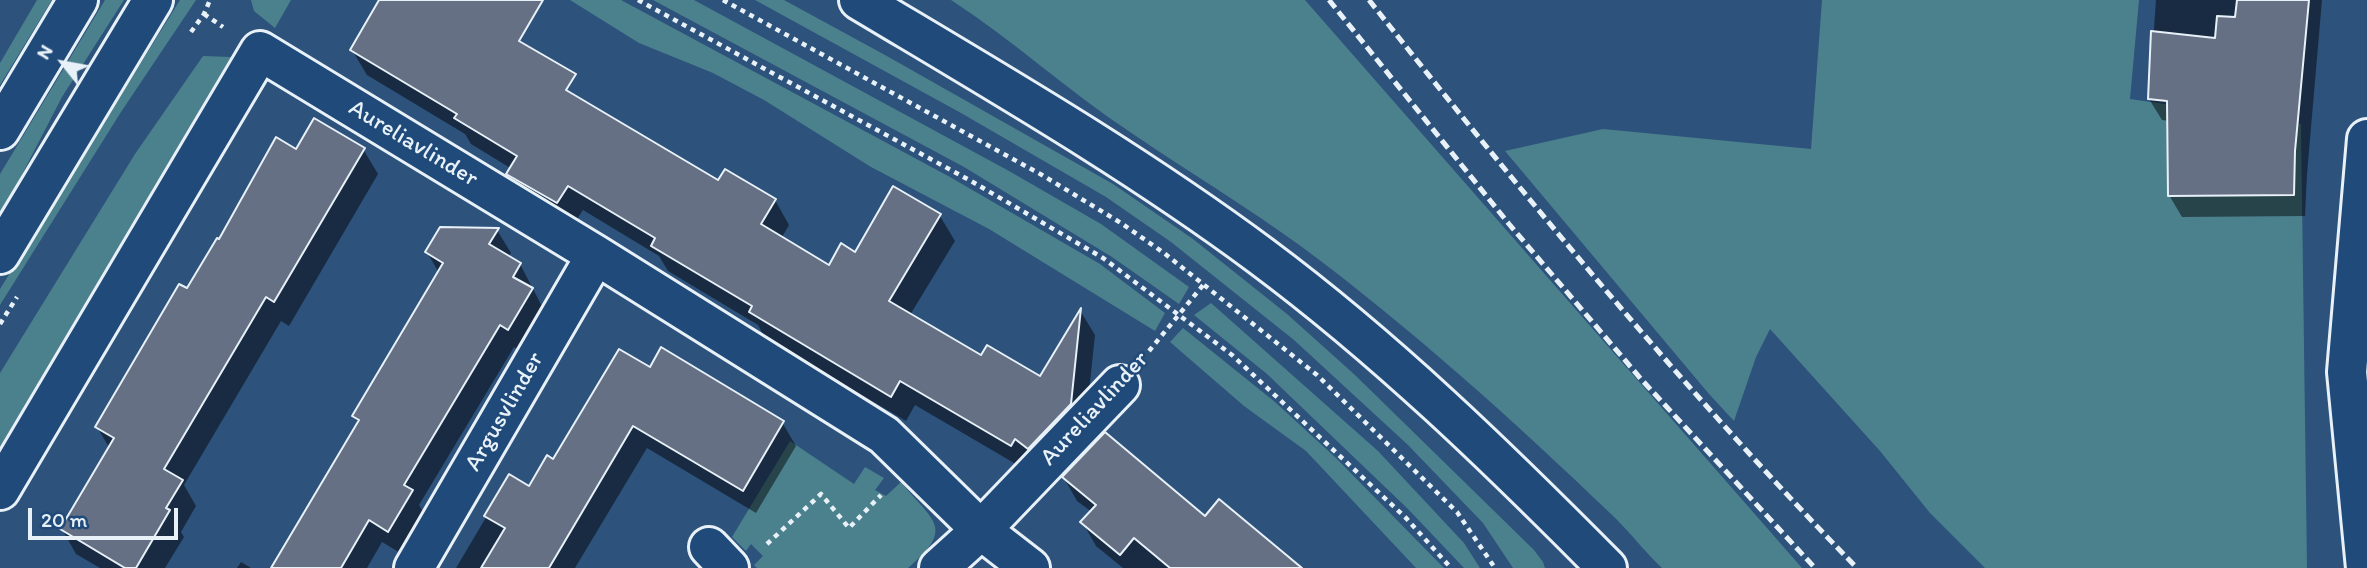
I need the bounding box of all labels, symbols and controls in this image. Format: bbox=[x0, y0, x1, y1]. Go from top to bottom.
north arrow bbox=[28, 28, 98, 98]
text: N bbox=[31, 41, 58, 63]
street label: Aureliavlinder bbox=[343, 94, 483, 194]
street label: Aureliavlinder bbox=[1035, 346, 1155, 472]
street label: Argusvlinder bbox=[459, 347, 551, 477]
scale bar bbox=[32, 494, 182, 538]
text: 20 m bbox=[41, 507, 87, 532]

